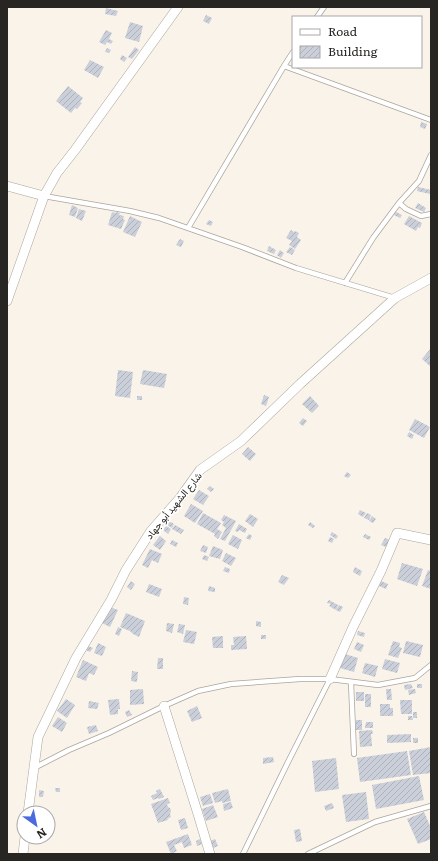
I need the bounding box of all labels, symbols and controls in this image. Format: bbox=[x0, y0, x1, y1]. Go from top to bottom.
legend bbox=[292, 16, 422, 68]
text: Road bbox=[328, 22, 358, 40]
text: Building bbox=[328, 42, 378, 60]
street label: شارع الشهيد أبو جهاد bbox=[141, 468, 205, 542]
north arrow bbox=[16, 805, 56, 845]
text: N bbox=[34, 825, 50, 843]

